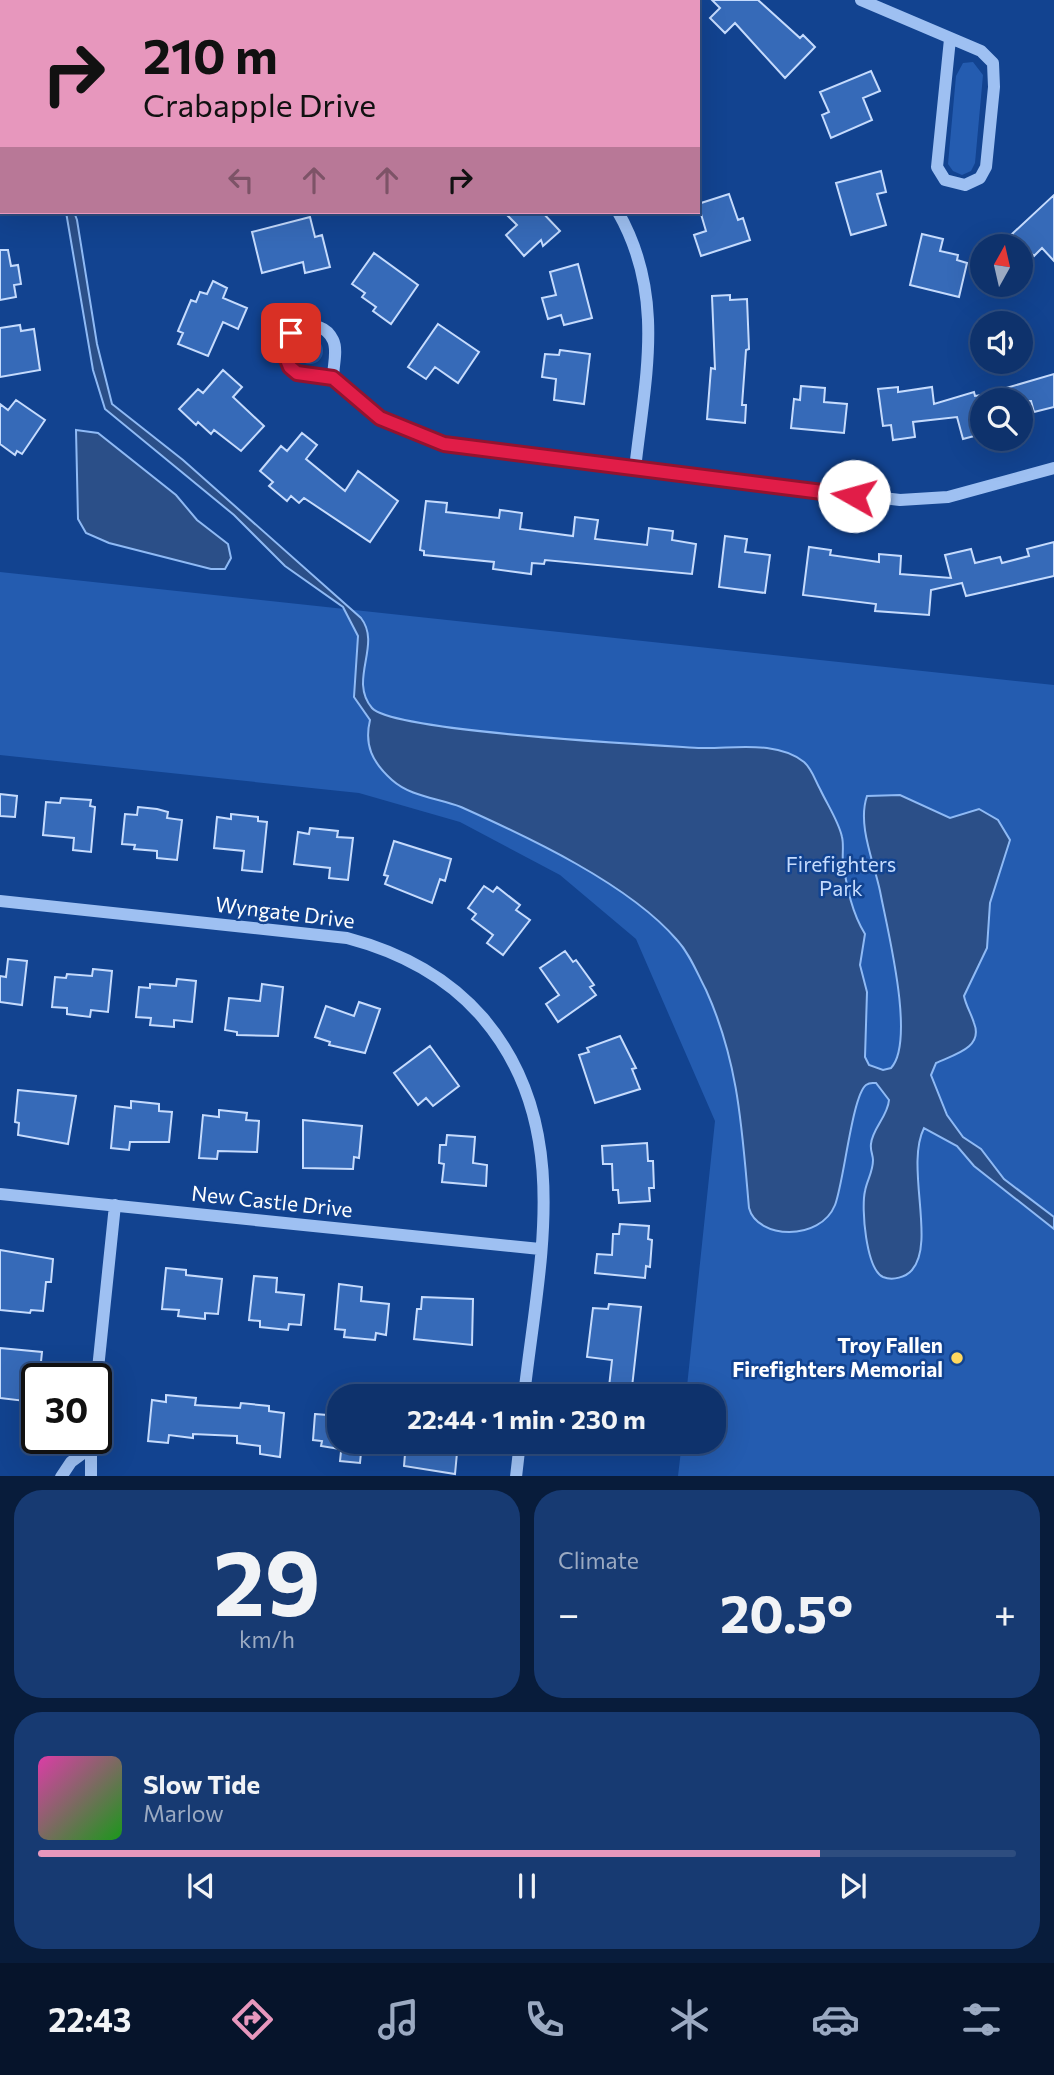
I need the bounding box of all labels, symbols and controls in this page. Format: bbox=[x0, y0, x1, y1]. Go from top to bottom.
text: 210 m bbox=[143, 24, 278, 84]
icon: right bbox=[28, 28, 119, 119]
text: Crabapple Drive bbox=[143, 84, 376, 124]
icon: left bbox=[222, 161, 260, 199]
icon: ahead bbox=[295, 161, 333, 199]
icon: ahead bbox=[368, 161, 406, 199]
icon: right bbox=[441, 161, 479, 199]
north arrow bbox=[970, 234, 1032, 298]
map controls bbox=[970, 234, 1033, 451]
pin bbox=[261, 303, 321, 363]
button: sound bbox=[970, 311, 1033, 374]
icon: arrive bbox=[272, 314, 310, 352]
button: search bbox=[970, 388, 1033, 451]
position arrow bbox=[817, 459, 891, 533]
park label: Firefighters Park bbox=[786, 851, 896, 900]
street label: Wyngate Drive bbox=[214, 891, 356, 932]
street label: New Castle Drive bbox=[190, 1180, 354, 1221]
place label: Troy Fallen Firefighters Memorial bbox=[732, 1332, 943, 1381]
marker: Troy Fallen Firefighters Memorial bbox=[949, 1350, 965, 1366]
speed limit sign: 30 bbox=[21, 1363, 112, 1454]
text: 22:44 · 1 min · 230 m bbox=[407, 1403, 646, 1434]
text: 29 bbox=[213, 1523, 321, 1635]
text: Climate bbox=[558, 1546, 639, 1574]
text: 20.5° bbox=[720, 1580, 853, 1644]
text: − bbox=[558, 1589, 580, 1636]
text: + bbox=[994, 1589, 1016, 1636]
text: km/h bbox=[239, 1625, 295, 1653]
text: Slow Tide bbox=[143, 1768, 260, 1799]
text: Marlow bbox=[143, 1799, 224, 1827]
icon: previous bbox=[182, 1867, 220, 1905]
icon: pause bbox=[508, 1867, 546, 1905]
icon: next bbox=[834, 1867, 872, 1905]
icon: directions bbox=[228, 1995, 277, 2044]
icon: music bbox=[374, 1995, 423, 2044]
icon: phone bbox=[520, 1995, 569, 2044]
icon: climate bbox=[665, 1995, 714, 2044]
icon: car bbox=[811, 1995, 860, 2044]
icon: filters bbox=[957, 1995, 1006, 2044]
text: 22:43 bbox=[48, 1999, 132, 2039]

